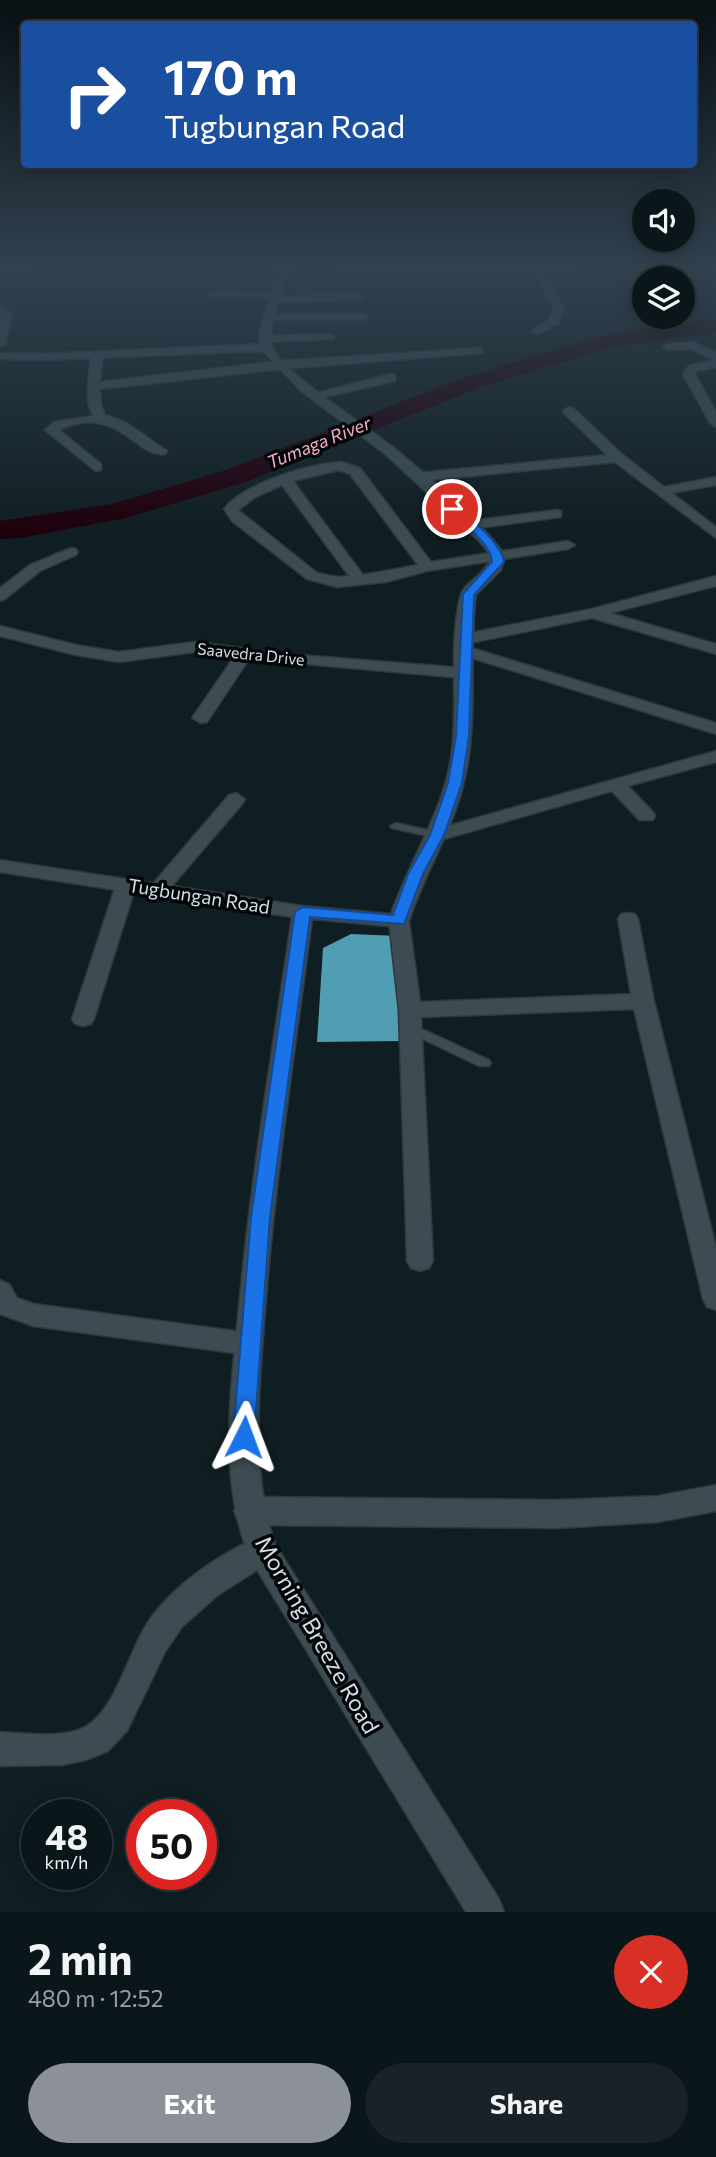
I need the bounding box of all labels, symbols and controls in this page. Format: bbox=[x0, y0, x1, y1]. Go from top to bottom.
text: 170 m bbox=[164, 45, 297, 105]
icon: right bbox=[49, 49, 140, 140]
text: Tugbungan Road bbox=[164, 105, 405, 145]
map controls bbox=[632, 189, 695, 329]
button: sound bbox=[632, 189, 695, 252]
button: layers bbox=[632, 266, 695, 329]
water label: Tumaga River bbox=[263, 411, 375, 473]
pin bbox=[422, 479, 482, 539]
icon: arrive bbox=[433, 490, 471, 528]
street label: Saavedra Drive bbox=[196, 638, 306, 669]
street label: Tugbungan Road bbox=[127, 873, 272, 918]
position arrow bbox=[207, 1400, 281, 1474]
street label: Morning Breeze Road bbox=[250, 1531, 386, 1738]
speed limit sign: 50 bbox=[126, 1799, 217, 1890]
text: 48 bbox=[45, 1814, 88, 1857]
text: km/h bbox=[45, 1851, 88, 1873]
text: 2 min bbox=[28, 1932, 133, 1984]
button: close bbox=[614, 1935, 688, 2009]
text: 480 m · 12:52 bbox=[28, 1984, 163, 2012]
button: Exit bbox=[28, 2063, 351, 2143]
button: Share bbox=[365, 2063, 688, 2143]

